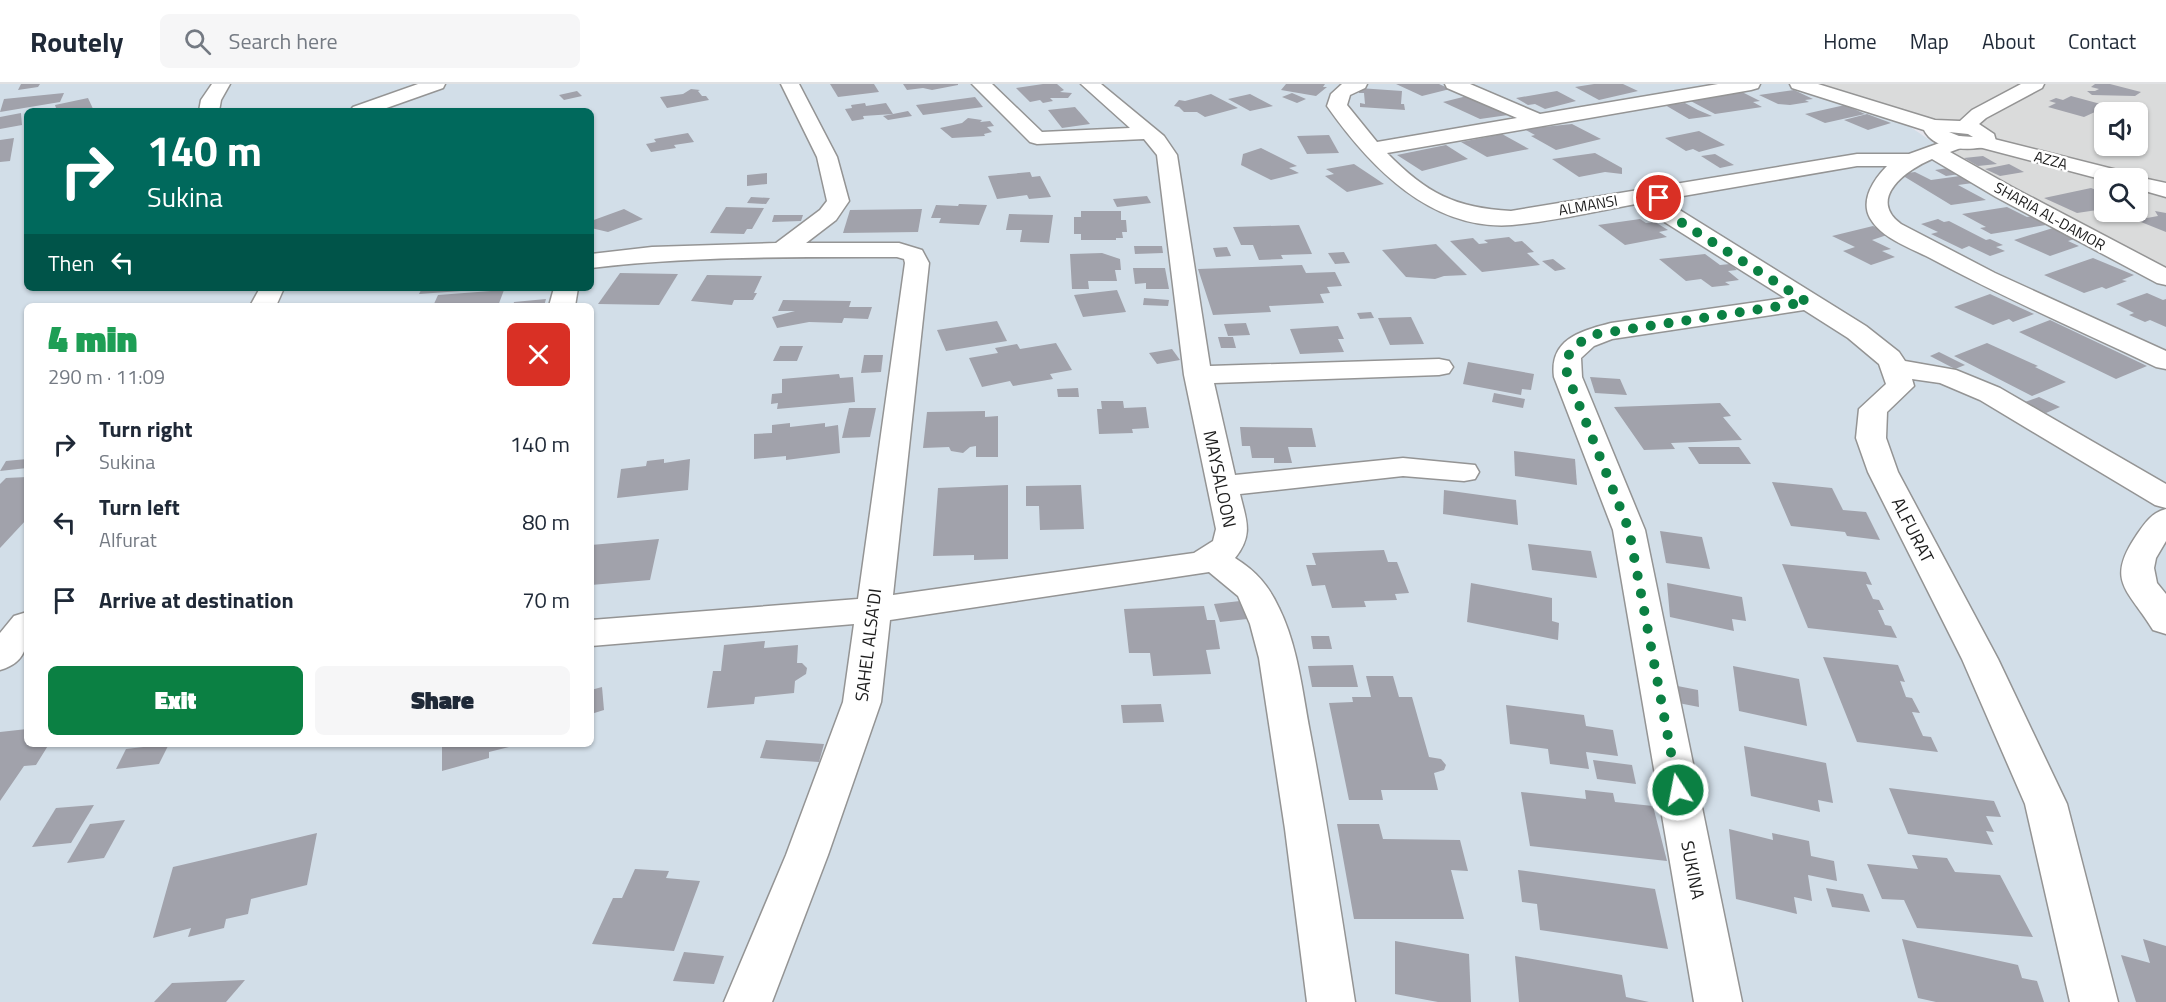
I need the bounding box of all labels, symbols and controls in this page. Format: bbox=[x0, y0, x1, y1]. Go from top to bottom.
search box bbox=[160, 14, 580, 68]
text: Routely bbox=[30, 20, 124, 63]
text: Search here bbox=[229, 24, 338, 58]
icon: search bbox=[181, 25, 214, 58]
text: Home bbox=[1823, 25, 1877, 57]
text: Map bbox=[1910, 25, 1949, 57]
text: About bbox=[1982, 25, 2035, 57]
text: Contact bbox=[2068, 25, 2136, 57]
map controls bbox=[2094, 102, 2148, 222]
button: sound bbox=[2094, 102, 2148, 156]
text: 140 m bbox=[147, 118, 262, 182]
icon: right bbox=[48, 132, 126, 210]
street label: AZZA bbox=[2032, 144, 2070, 176]
button: search bbox=[2094, 168, 2148, 222]
pin bbox=[1633, 172, 1684, 223]
text: Sukina bbox=[147, 176, 223, 217]
street label: SHARIA AL-DAMOR bbox=[1990, 176, 2110, 256]
icon: arrive bbox=[1642, 181, 1675, 214]
street label: ALMANSI bbox=[1557, 188, 1619, 222]
text: Then bbox=[48, 246, 94, 280]
icon: left bbox=[106, 246, 139, 279]
text: 4 min bbox=[48, 311, 137, 366]
button: close bbox=[507, 323, 570, 386]
text: 290 m · 11:09 bbox=[48, 361, 165, 392]
text: Turn right bbox=[99, 412, 193, 446]
text: 140 m bbox=[510, 427, 570, 461]
icon: right bbox=[48, 428, 81, 461]
street label: MAYSALOON bbox=[1197, 428, 1243, 530]
text: Sukina bbox=[99, 446, 155, 477]
text: Turn left bbox=[99, 490, 180, 524]
street label: ALFURAT bbox=[1885, 492, 1941, 568]
text: 80 m bbox=[522, 505, 570, 539]
icon: left bbox=[48, 506, 81, 539]
text: Alfurat bbox=[99, 524, 157, 555]
text: Arrive at destination bbox=[99, 583, 294, 617]
text: 70 m bbox=[522, 583, 570, 617]
icon: arrive bbox=[48, 584, 81, 617]
street label: SAHEL ALSA'DI bbox=[848, 587, 888, 703]
button: Exit bbox=[48, 666, 303, 735]
button: Share bbox=[315, 666, 570, 735]
position arrow bbox=[1646, 758, 1710, 822]
street label: SUKINA bbox=[1674, 839, 1712, 902]

